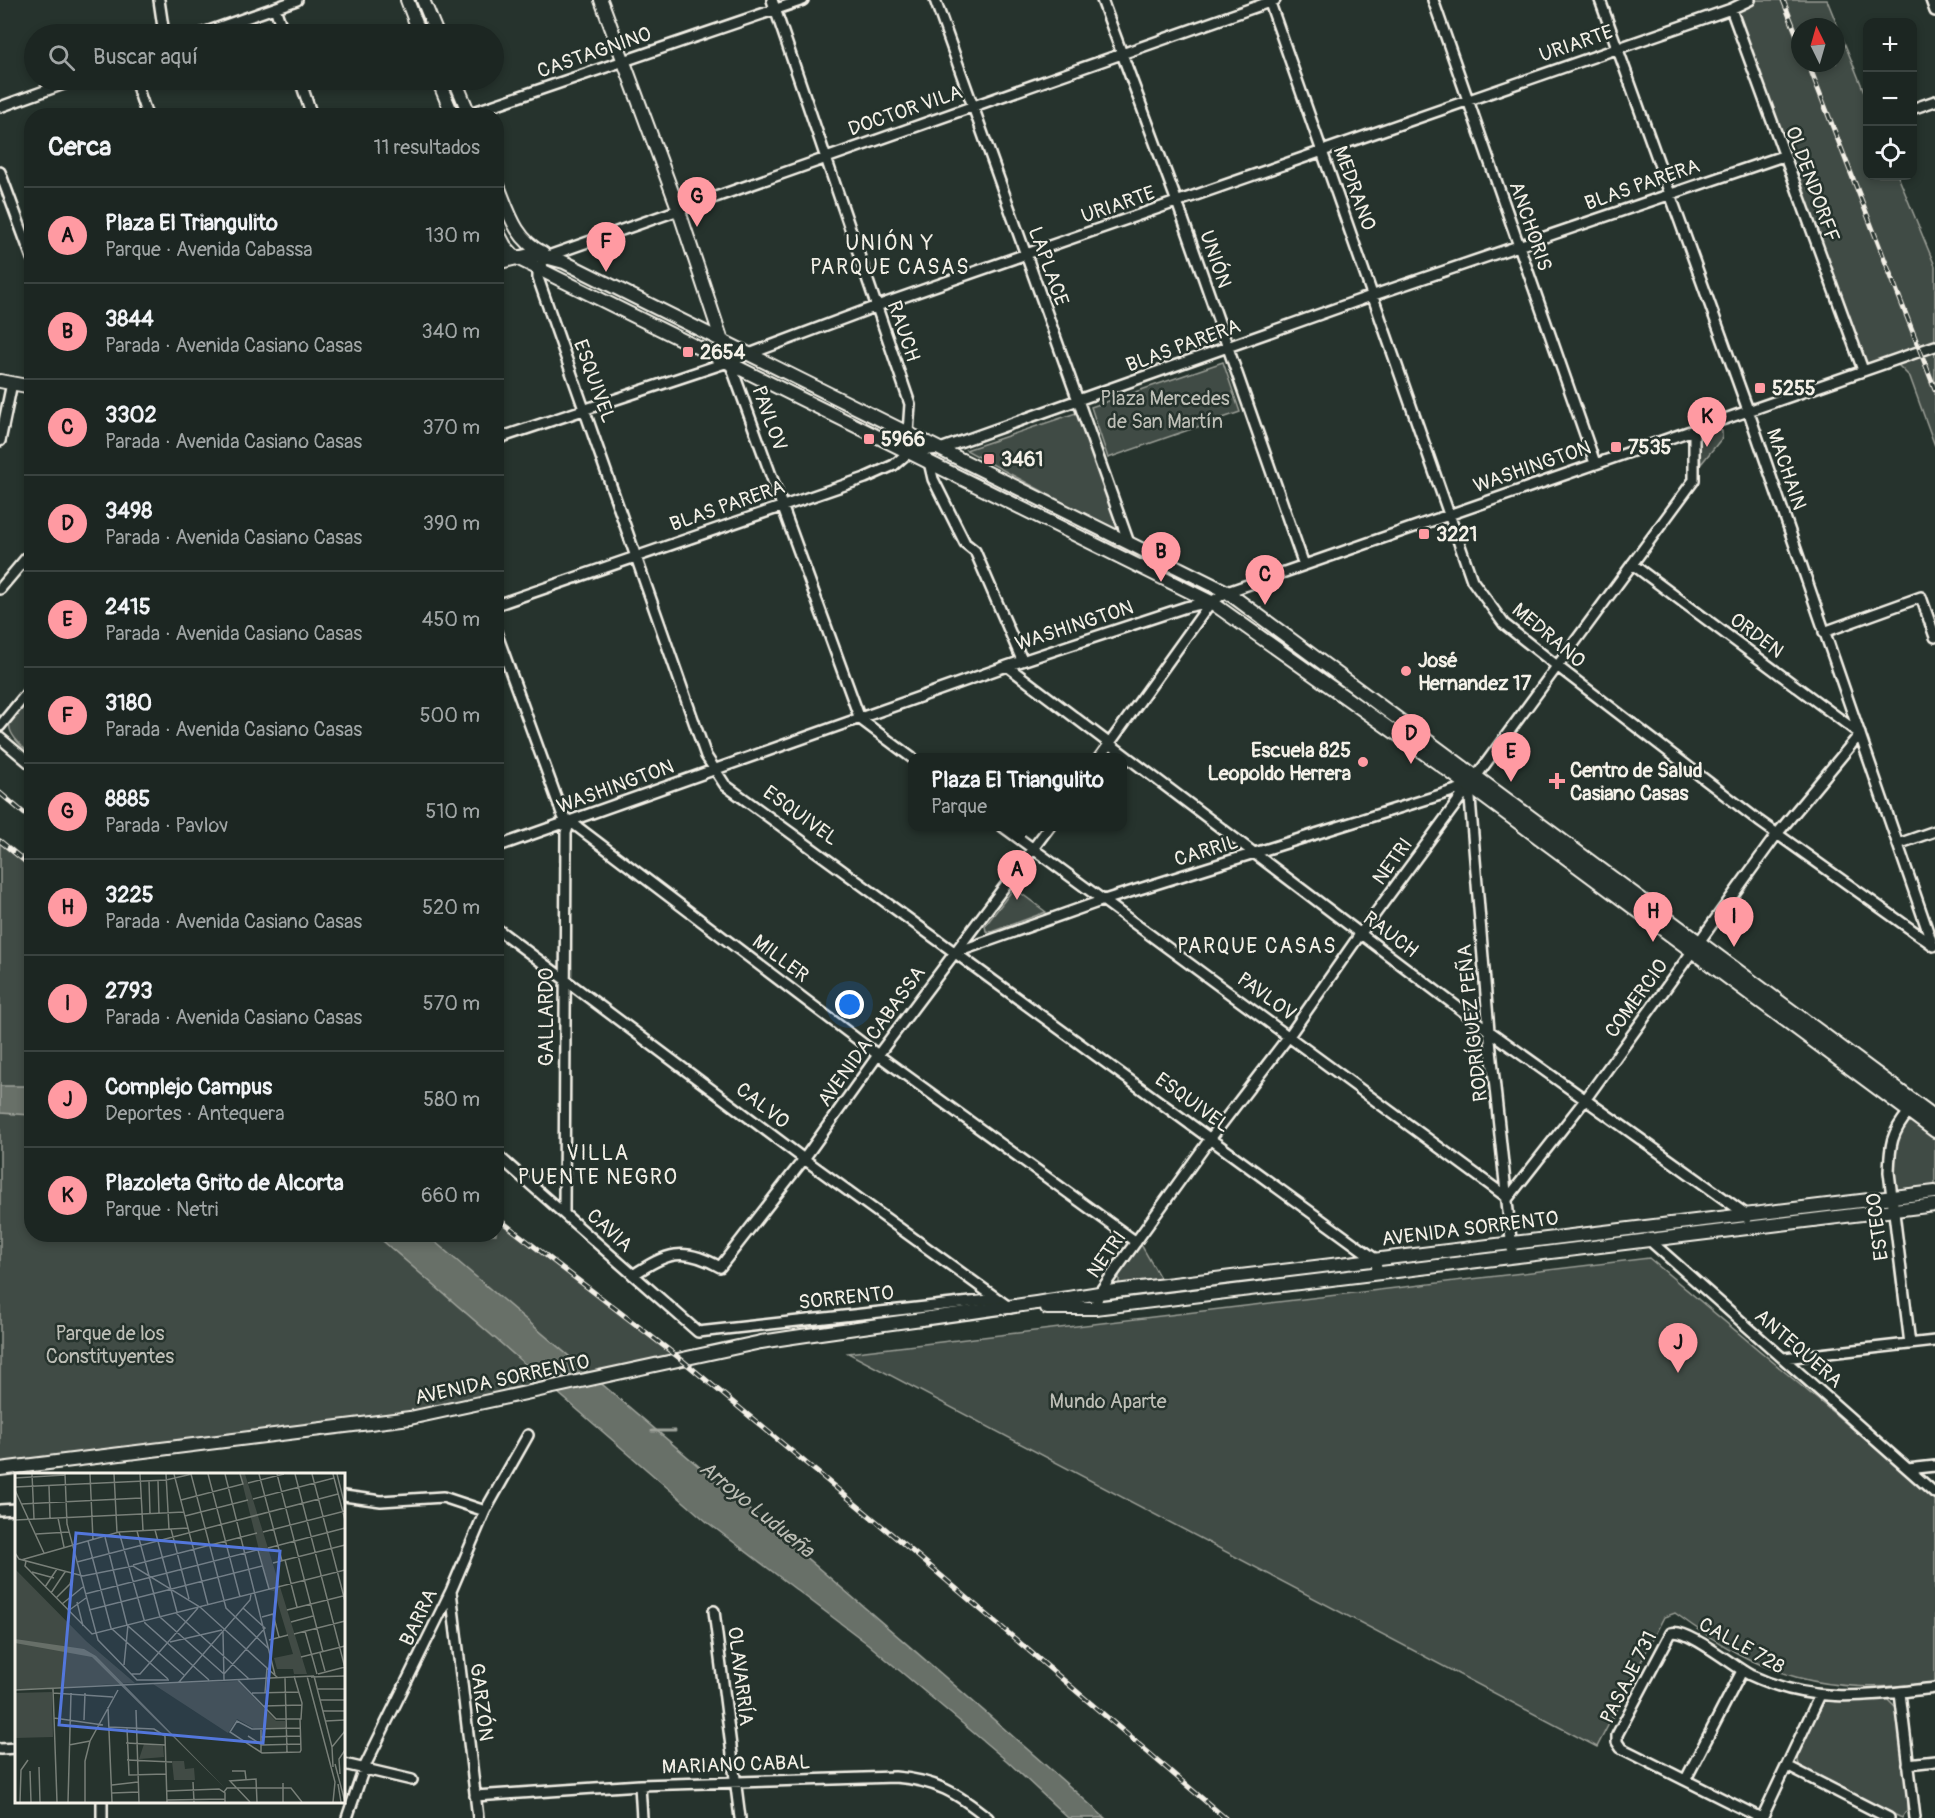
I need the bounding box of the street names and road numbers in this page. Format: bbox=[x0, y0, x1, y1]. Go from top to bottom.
street label: URIARTE bbox=[1536, 19, 1616, 68]
street label: CASTAGNINO bbox=[534, 21, 655, 84]
street label: DOCTOR VILA bbox=[845, 79, 966, 142]
street label: OLDENDORFF bbox=[1780, 123, 1845, 246]
street label: MEDRANO bbox=[1328, 142, 1381, 234]
street label: BLAS PARERA bbox=[1581, 153, 1703, 216]
street label: ANCHORIS bbox=[1504, 178, 1558, 274]
street label: URIARTE bbox=[1078, 180, 1158, 229]
street label: LAPLACE bbox=[1023, 223, 1074, 309]
street label: UNIÓN bbox=[1194, 227, 1237, 291]
street label: RAUCH bbox=[881, 297, 926, 365]
street label: BLAS PARERA bbox=[1123, 313, 1244, 378]
street label: ESQUIVEL bbox=[568, 336, 621, 426]
street label: PAVLOV bbox=[746, 382, 793, 454]
street label: MACHAIN bbox=[1761, 425, 1812, 513]
street label: WASHINGTON bbox=[1470, 435, 1594, 498]
street label: BLAS PARERA bbox=[666, 474, 788, 537]
street label: WASHINGTON bbox=[1012, 595, 1136, 656]
street label: MEDRANO bbox=[1507, 597, 1590, 673]
street label: ORDEN bbox=[1725, 607, 1789, 664]
street label: WASHINGTON bbox=[553, 754, 677, 819]
street label: ESQUIVEL bbox=[758, 780, 843, 851]
street label: CARRIL bbox=[1171, 829, 1241, 872]
street label: NETRI bbox=[1367, 833, 1418, 890]
street label: RAUCH bbox=[1358, 906, 1423, 963]
street label: MILLER bbox=[747, 929, 814, 988]
street label: RODRÍGUEZ PEÑA bbox=[1452, 943, 1493, 1103]
street label: COMERCIO bbox=[1599, 954, 1673, 1043]
street label: AVENIDA CABASSA bbox=[812, 961, 931, 1111]
street label: PAVLOV bbox=[1232, 967, 1301, 1026]
street label: GALLARDO bbox=[534, 968, 559, 1066]
street label: ESQUIVEL bbox=[1150, 1067, 1235, 1138]
street label: CALVO bbox=[731, 1077, 795, 1134]
street label: ESTECO bbox=[1861, 1192, 1894, 1262]
street label: CAVIA bbox=[581, 1203, 638, 1258]
street label: AVENIDA SORRENTO bbox=[1380, 1205, 1560, 1252]
street label: NETRI bbox=[1081, 1226, 1132, 1283]
street label: SORRENTO bbox=[797, 1280, 895, 1315]
street label: ANTEQUERA bbox=[1750, 1303, 1848, 1393]
street label: AVENIDA SORRENTO bbox=[413, 1349, 592, 1410]
street label: BARRA bbox=[394, 1585, 443, 1650]
street label: CALLE 728 bbox=[1694, 1612, 1789, 1679]
street label: OLAVARRÍA bbox=[722, 1625, 759, 1727]
street label: PASAJE 731 bbox=[1595, 1627, 1662, 1728]
street label: GARZÓN bbox=[464, 1662, 499, 1743]
street label: MARIANO CABAL bbox=[661, 1749, 811, 1780]

